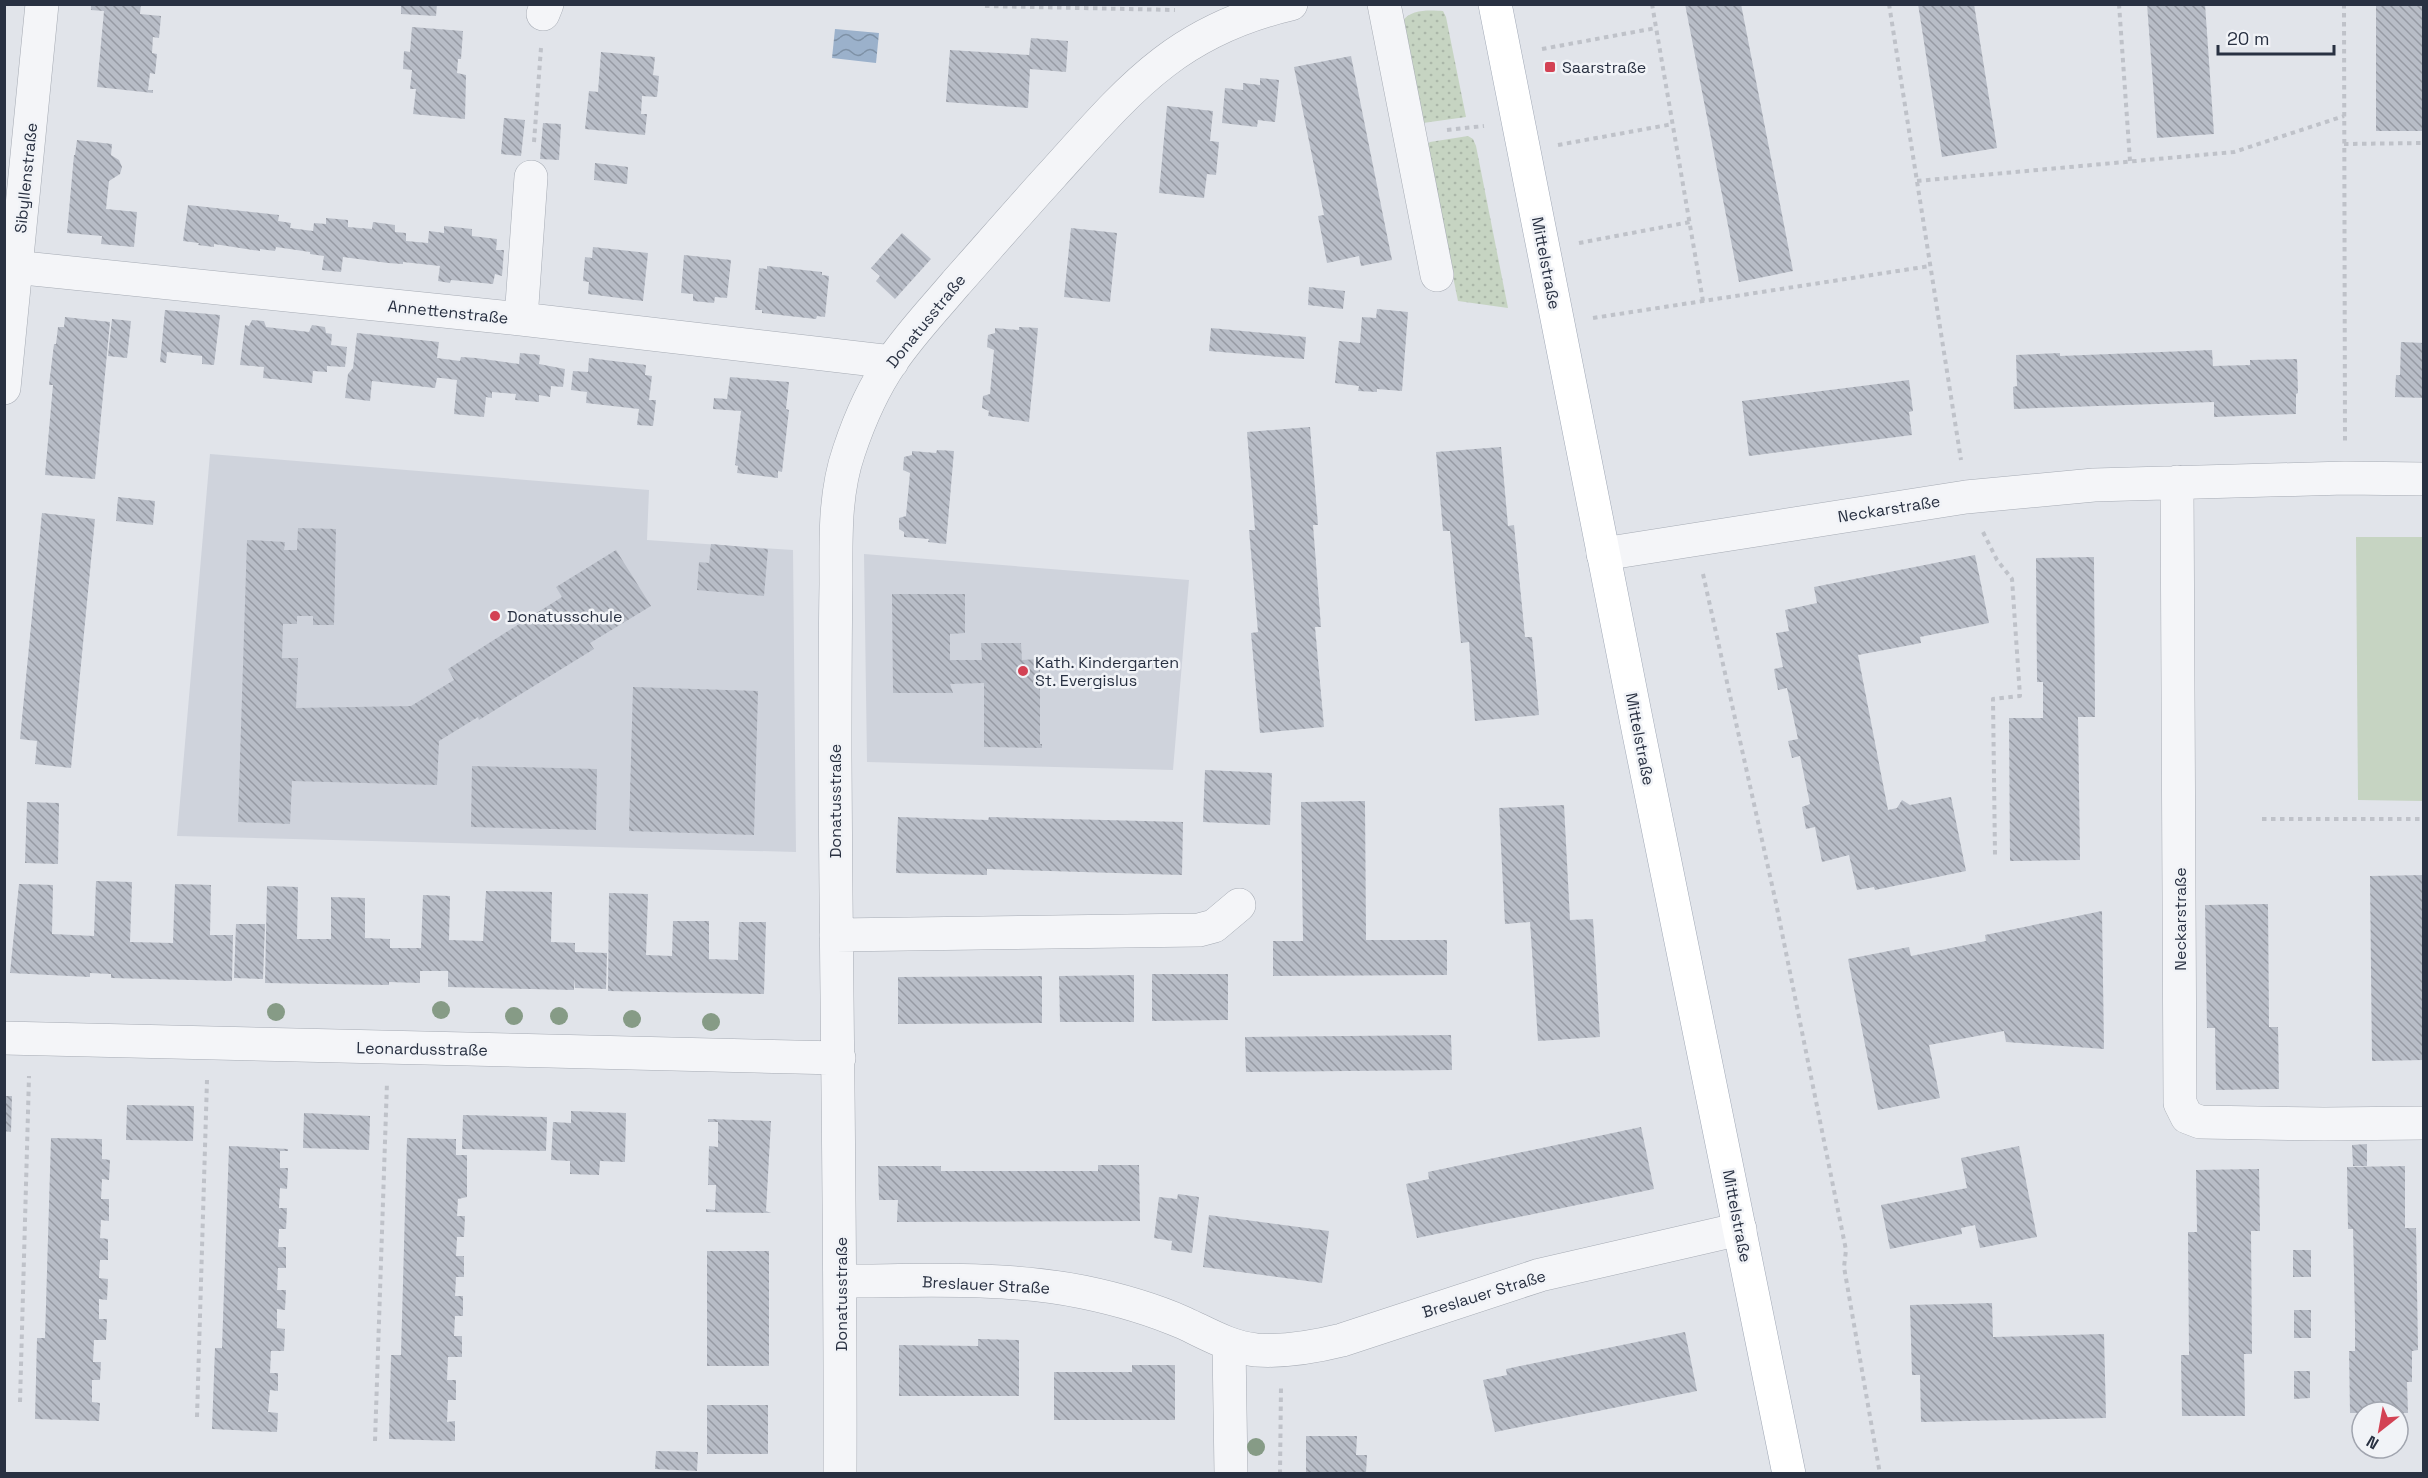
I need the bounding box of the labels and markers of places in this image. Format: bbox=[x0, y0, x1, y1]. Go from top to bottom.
place label: Saarstraße bbox=[1562, 57, 1646, 78]
marker: Saarstraße bbox=[1543, 60, 1557, 74]
place label: Donatusschule bbox=[507, 606, 622, 627]
marker: Donatusschule bbox=[488, 609, 502, 623]
place label: Kath. Kindergarten St. Evergislus bbox=[1035, 652, 1179, 691]
marker: Kath. Kindergarten St. Evergislus bbox=[1016, 664, 1030, 678]

